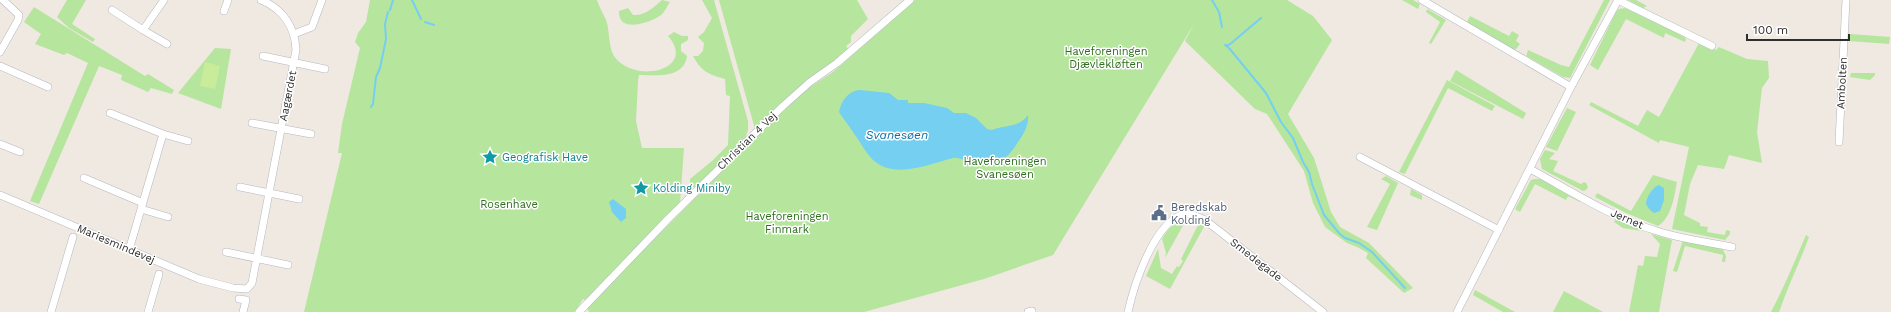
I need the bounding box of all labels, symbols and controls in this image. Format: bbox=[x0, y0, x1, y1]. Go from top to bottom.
scale bar bbox=[1747, 16, 1849, 42]
text: 100 m bbox=[1753, 23, 1788, 37]
park label: Haveforeningen Djævlekløften bbox=[1064, 45, 1148, 71]
street label: Ambolten bbox=[1834, 57, 1850, 109]
street label: Aagærdet bbox=[277, 69, 299, 122]
street label: Christian 4 Vej bbox=[714, 109, 780, 173]
water label: Svanesøen bbox=[866, 128, 928, 142]
place icon: Geografisk Have bbox=[481, 148, 499, 166]
place label: Geografisk Have bbox=[502, 151, 588, 164]
park label: Haveforeningen Svanesøen bbox=[963, 155, 1047, 181]
place icon: Kolding Miniby bbox=[632, 179, 650, 197]
place label: Kolding Miniby bbox=[653, 182, 731, 195]
park label: Rosenhave bbox=[480, 198, 538, 211]
place label: Beredskab Kolding bbox=[1171, 201, 1227, 227]
public building icon: Beredskab Kolding bbox=[1150, 204, 1168, 222]
street label: Jernet bbox=[1609, 206, 1646, 232]
park label: Haveforeningen Finmark bbox=[745, 210, 829, 236]
street label: Mariesmindevej bbox=[75, 222, 157, 266]
street label: Smedegade bbox=[1227, 236, 1285, 284]

